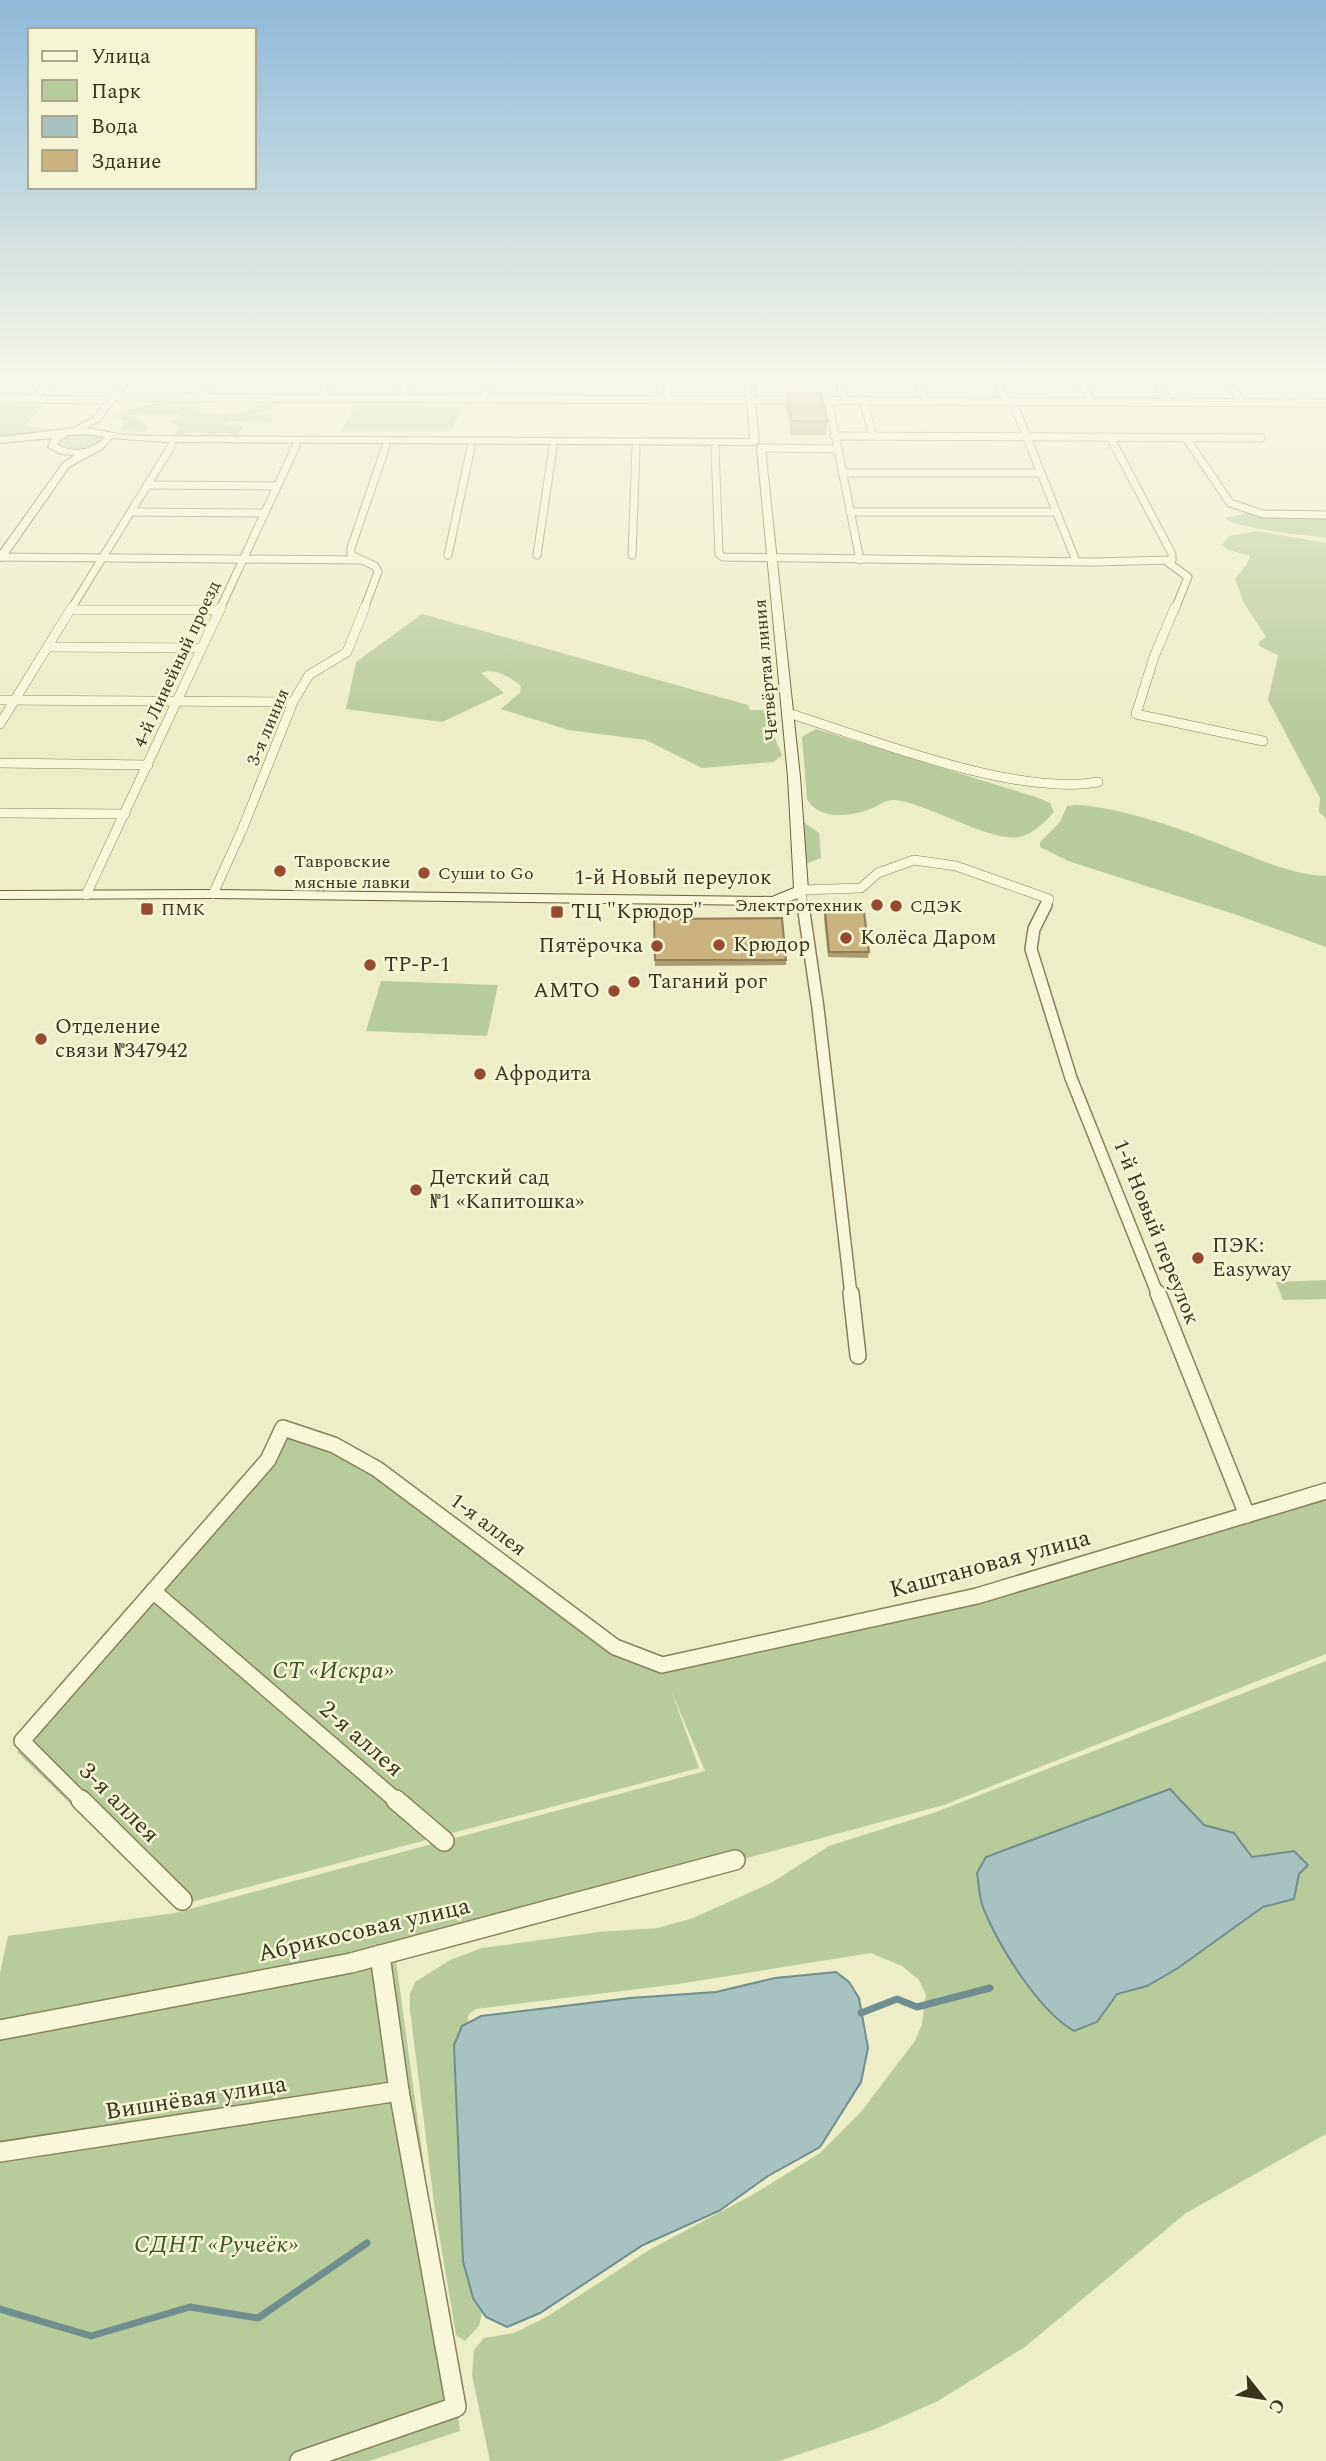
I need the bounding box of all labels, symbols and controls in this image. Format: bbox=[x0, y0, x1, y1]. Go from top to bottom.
legend bbox=[28, 28, 256, 189]
text: Улица bbox=[91, 41, 151, 73]
text: Парк bbox=[91, 76, 142, 108]
text: Вода bbox=[91, 111, 139, 143]
text: Здание bbox=[91, 146, 161, 178]
street label: 4-й Линейный проезд bbox=[126, 576, 228, 752]
street label: Четвёртая линия bbox=[746, 598, 786, 742]
street label: 3-я линия bbox=[240, 684, 296, 770]
place label: Тавровские мясные лавки bbox=[294, 848, 410, 896]
place label: Суши to Go bbox=[438, 860, 534, 887]
street label: 1-й Новый переулок bbox=[574, 862, 772, 894]
marker: Тавровские мясные лавки bbox=[272, 863, 288, 879]
marker: Суши to Go bbox=[416, 865, 432, 881]
place label: Электротехник bbox=[735, 892, 863, 919]
place label: СДЭК bbox=[910, 893, 962, 920]
place label: ПМК bbox=[161, 896, 205, 923]
place label: ТЦ "Крюдор" bbox=[571, 896, 703, 928]
marker: Электротехник bbox=[869, 897, 885, 913]
marker: СДЭК bbox=[888, 898, 904, 914]
marker: ПМК bbox=[139, 901, 155, 917]
marker: ТЦ "Крюдор" bbox=[549, 904, 565, 920]
place label: Колёса Даром bbox=[860, 922, 997, 954]
place label: Крюдор bbox=[733, 929, 810, 961]
place label: Пятёрочка bbox=[538, 930, 644, 962]
marker: Колёса Даром bbox=[838, 930, 854, 946]
marker: Крюдор bbox=[711, 937, 727, 953]
marker: Пятёрочка bbox=[649, 938, 665, 954]
place label: ТР-Р-1 bbox=[384, 949, 450, 981]
marker: ТР-Р-1 bbox=[362, 957, 378, 973]
place label: Таганий рог bbox=[648, 966, 767, 998]
marker: Таганий рог bbox=[626, 974, 642, 990]
place label: АМТО bbox=[533, 975, 600, 1007]
marker: АМТО bbox=[606, 983, 622, 999]
place label: Отделение связи №347942 bbox=[55, 1011, 188, 1067]
marker: Отделение связи №347942 bbox=[33, 1031, 49, 1047]
place label: Афродита bbox=[494, 1058, 592, 1090]
marker: Афродита bbox=[472, 1066, 488, 1082]
street label: 1-й Новый переулок bbox=[1104, 1134, 1208, 1330]
place label: Детский сад №1 «Капитошка» bbox=[430, 1162, 584, 1218]
marker: Детский сад №1 «Капитошка» bbox=[408, 1182, 424, 1198]
place label: ПЭК: Easyway bbox=[1212, 1230, 1292, 1286]
marker: ПЭК: Easyway bbox=[1190, 1250, 1206, 1266]
street label: 1-я аллея bbox=[443, 1485, 533, 1565]
street label: Каштановая улица bbox=[886, 1520, 1095, 1608]
park label: СТ «Искра» bbox=[272, 1653, 394, 1689]
street label: 2-я аллея bbox=[311, 1692, 411, 1786]
street label: 3-я аллея bbox=[70, 1754, 168, 1852]
street label: Абрикосовая улица bbox=[254, 1888, 474, 1972]
street label: Вишнёвая улица bbox=[103, 2066, 290, 2130]
park label: СДНТ «Ручеёк» bbox=[134, 2227, 298, 2263]
north arrow bbox=[1228, 2363, 1298, 2433]
text: С bbox=[1260, 2393, 1292, 2419]

